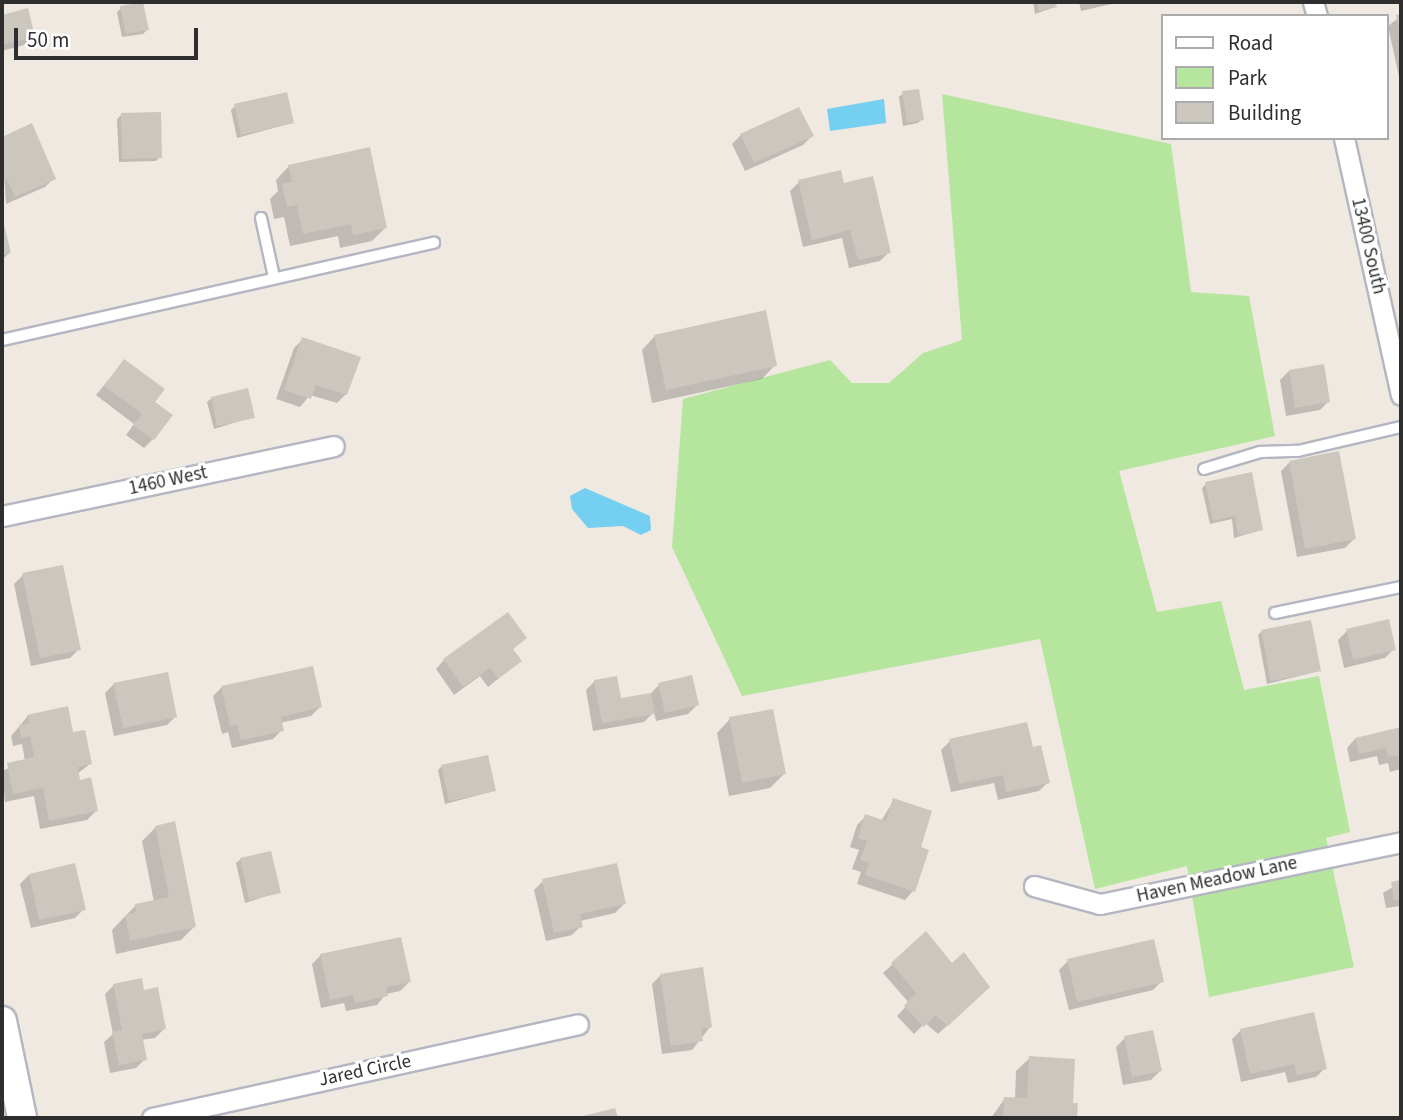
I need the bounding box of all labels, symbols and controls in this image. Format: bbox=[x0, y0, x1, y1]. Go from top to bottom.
scale bar bbox=[18, 14, 201, 58]
legend bbox=[1162, 14, 1389, 140]
text: 50 m bbox=[27, 25, 69, 55]
text: Road bbox=[1228, 28, 1273, 58]
text: Park bbox=[1228, 63, 1267, 93]
text: Building bbox=[1228, 98, 1301, 128]
street label: 13400 South bbox=[1346, 195, 1390, 297]
street label: 1460 West bbox=[127, 462, 209, 500]
street label: Haven Meadow Lane bbox=[1135, 852, 1299, 908]
street label: Jared Circle bbox=[317, 1050, 413, 1092]

